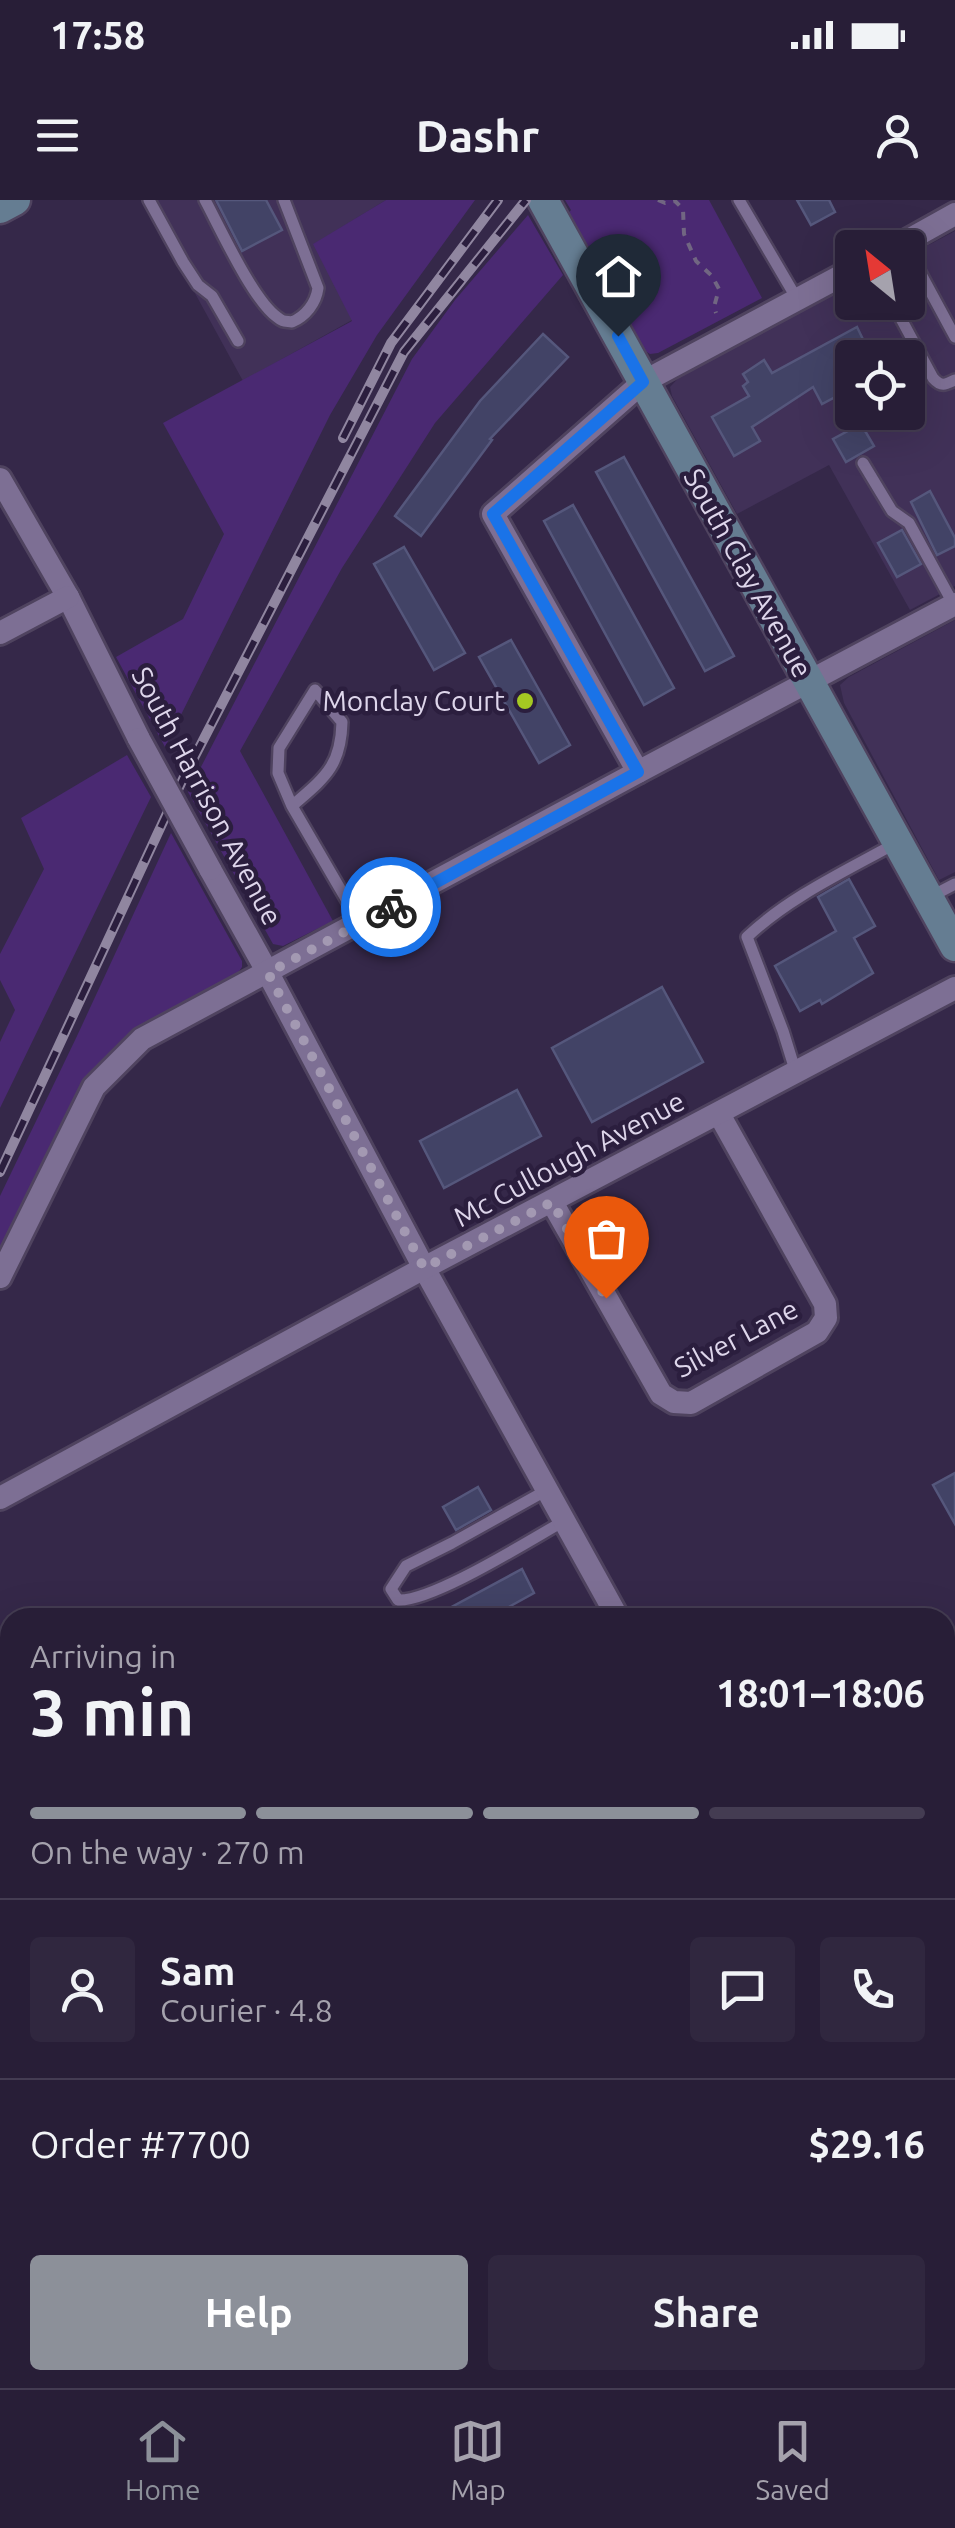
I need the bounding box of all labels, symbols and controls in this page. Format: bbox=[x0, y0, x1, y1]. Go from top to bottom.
text: 17:58 bbox=[50, 14, 145, 56]
icon: menu bbox=[30, 108, 85, 163]
icon: person bbox=[870, 108, 925, 163]
text: Dashr bbox=[416, 110, 539, 161]
north arrow bbox=[835, 230, 925, 320]
map controls bbox=[835, 230, 925, 430]
pin bbox=[576, 234, 661, 337]
icon: home bbox=[591, 249, 646, 304]
button: locate bbox=[835, 340, 925, 430]
street label: South Clay Avenue bbox=[678, 463, 819, 682]
street label: South Harrison Avenue bbox=[126, 661, 289, 930]
place label: Monclay Court bbox=[322, 685, 505, 716]
marker: Monclay Court bbox=[514, 690, 536, 712]
courier bbox=[341, 857, 441, 957]
icon: bike bbox=[364, 880, 419, 935]
street label: Mc Cullough Avenue bbox=[448, 1085, 689, 1232]
pin bbox=[564, 1196, 649, 1299]
icon: bag bbox=[579, 1211, 634, 1266]
street label: Silver Lane bbox=[669, 1292, 803, 1383]
text: Arriving in bbox=[30, 1638, 176, 1674]
text: 18:01–18:06 bbox=[716, 1672, 925, 1714]
text: 3 min bbox=[30, 1675, 194, 1748]
text: On the way · 270 m bbox=[30, 1834, 305, 1870]
button: person bbox=[30, 1937, 135, 2042]
button: chat bbox=[690, 1937, 795, 2042]
button: phone bbox=[820, 1937, 925, 2042]
text: Sam bbox=[160, 1950, 235, 1992]
text: Courier · 4.8 bbox=[160, 1992, 333, 2028]
text: Order #7700 bbox=[30, 2123, 251, 2165]
text: $29.16 bbox=[808, 2123, 925, 2165]
button: Help bbox=[30, 2255, 468, 2370]
button: Share bbox=[488, 2255, 925, 2370]
tab: Home bbox=[125, 2414, 201, 2505]
tab: Map bbox=[450, 2414, 506, 2505]
tab: Saved bbox=[755, 2414, 830, 2505]

